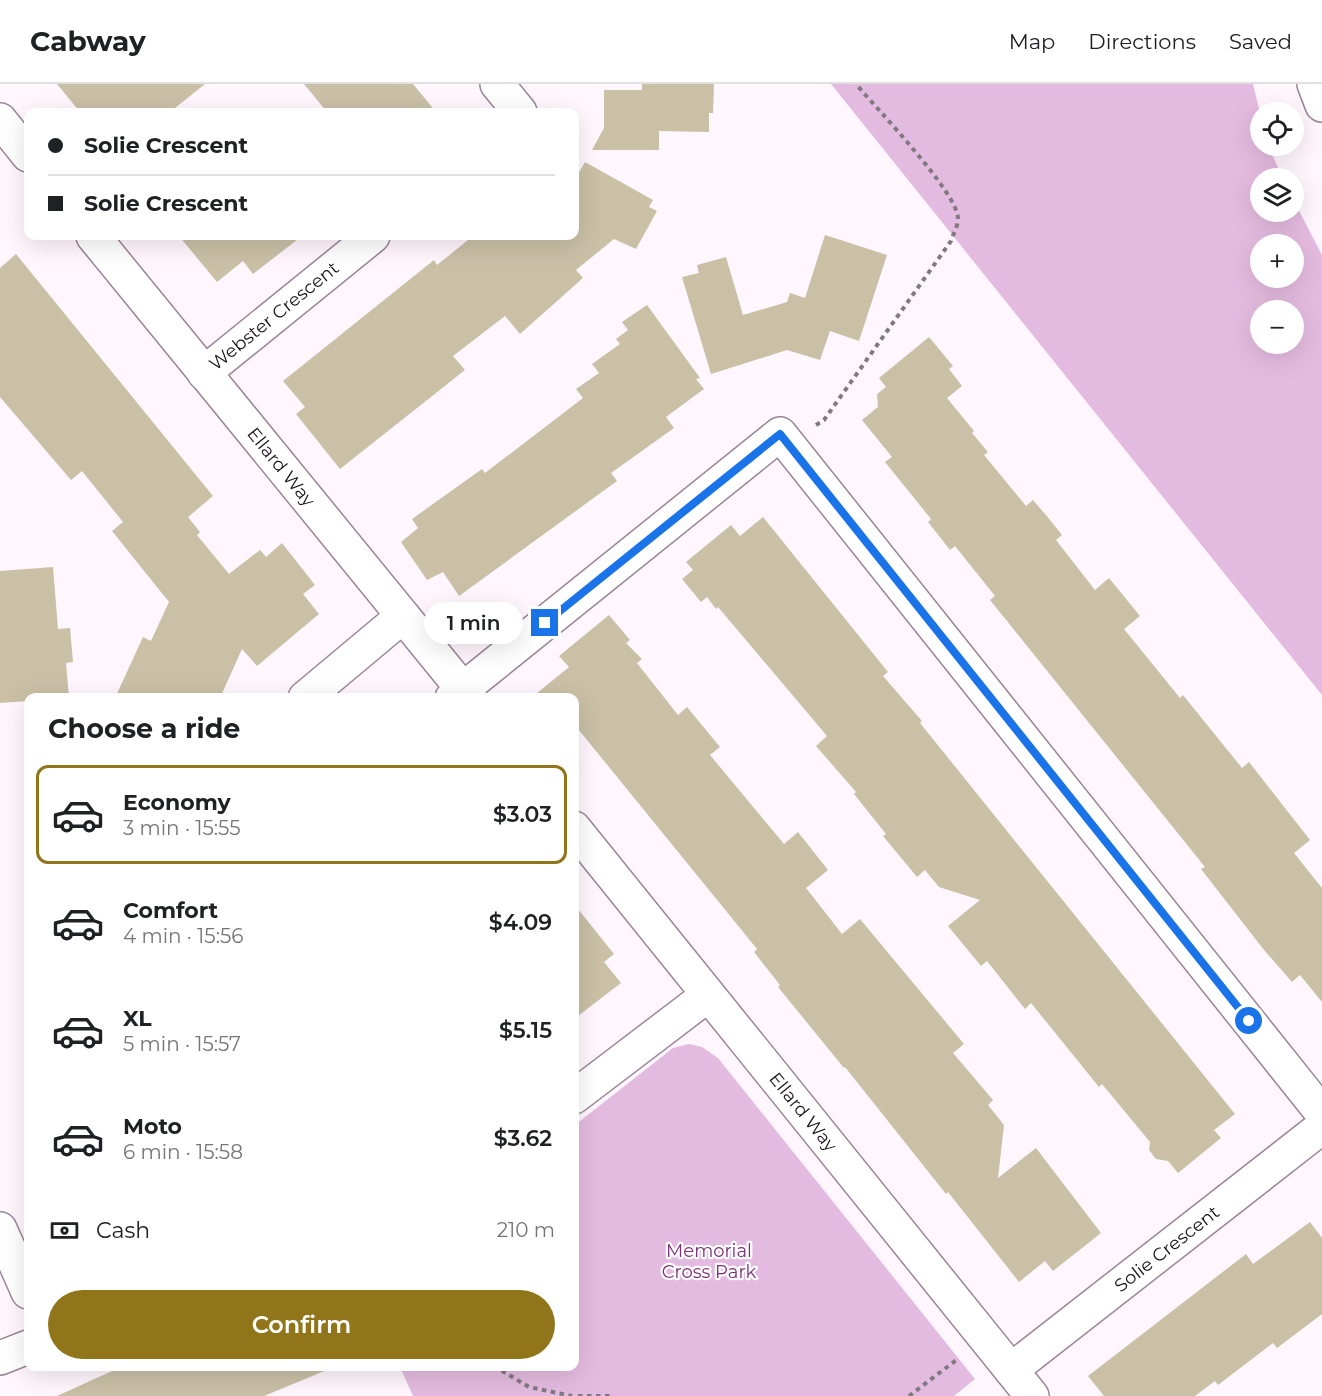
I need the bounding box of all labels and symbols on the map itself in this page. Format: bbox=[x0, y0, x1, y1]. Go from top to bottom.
street label: Webster Crescent bbox=[205, 257, 343, 375]
street label: Ellard Way bbox=[242, 423, 320, 511]
callout: 1 min bbox=[425, 602, 524, 644]
route end bbox=[531, 609, 558, 636]
route start bbox=[1235, 1007, 1262, 1034]
street label: Ellard Way bbox=[764, 1068, 842, 1156]
street label: Solie Crescent bbox=[1110, 1201, 1224, 1297]
park label: Memorial Cross Park bbox=[662, 1240, 756, 1283]

